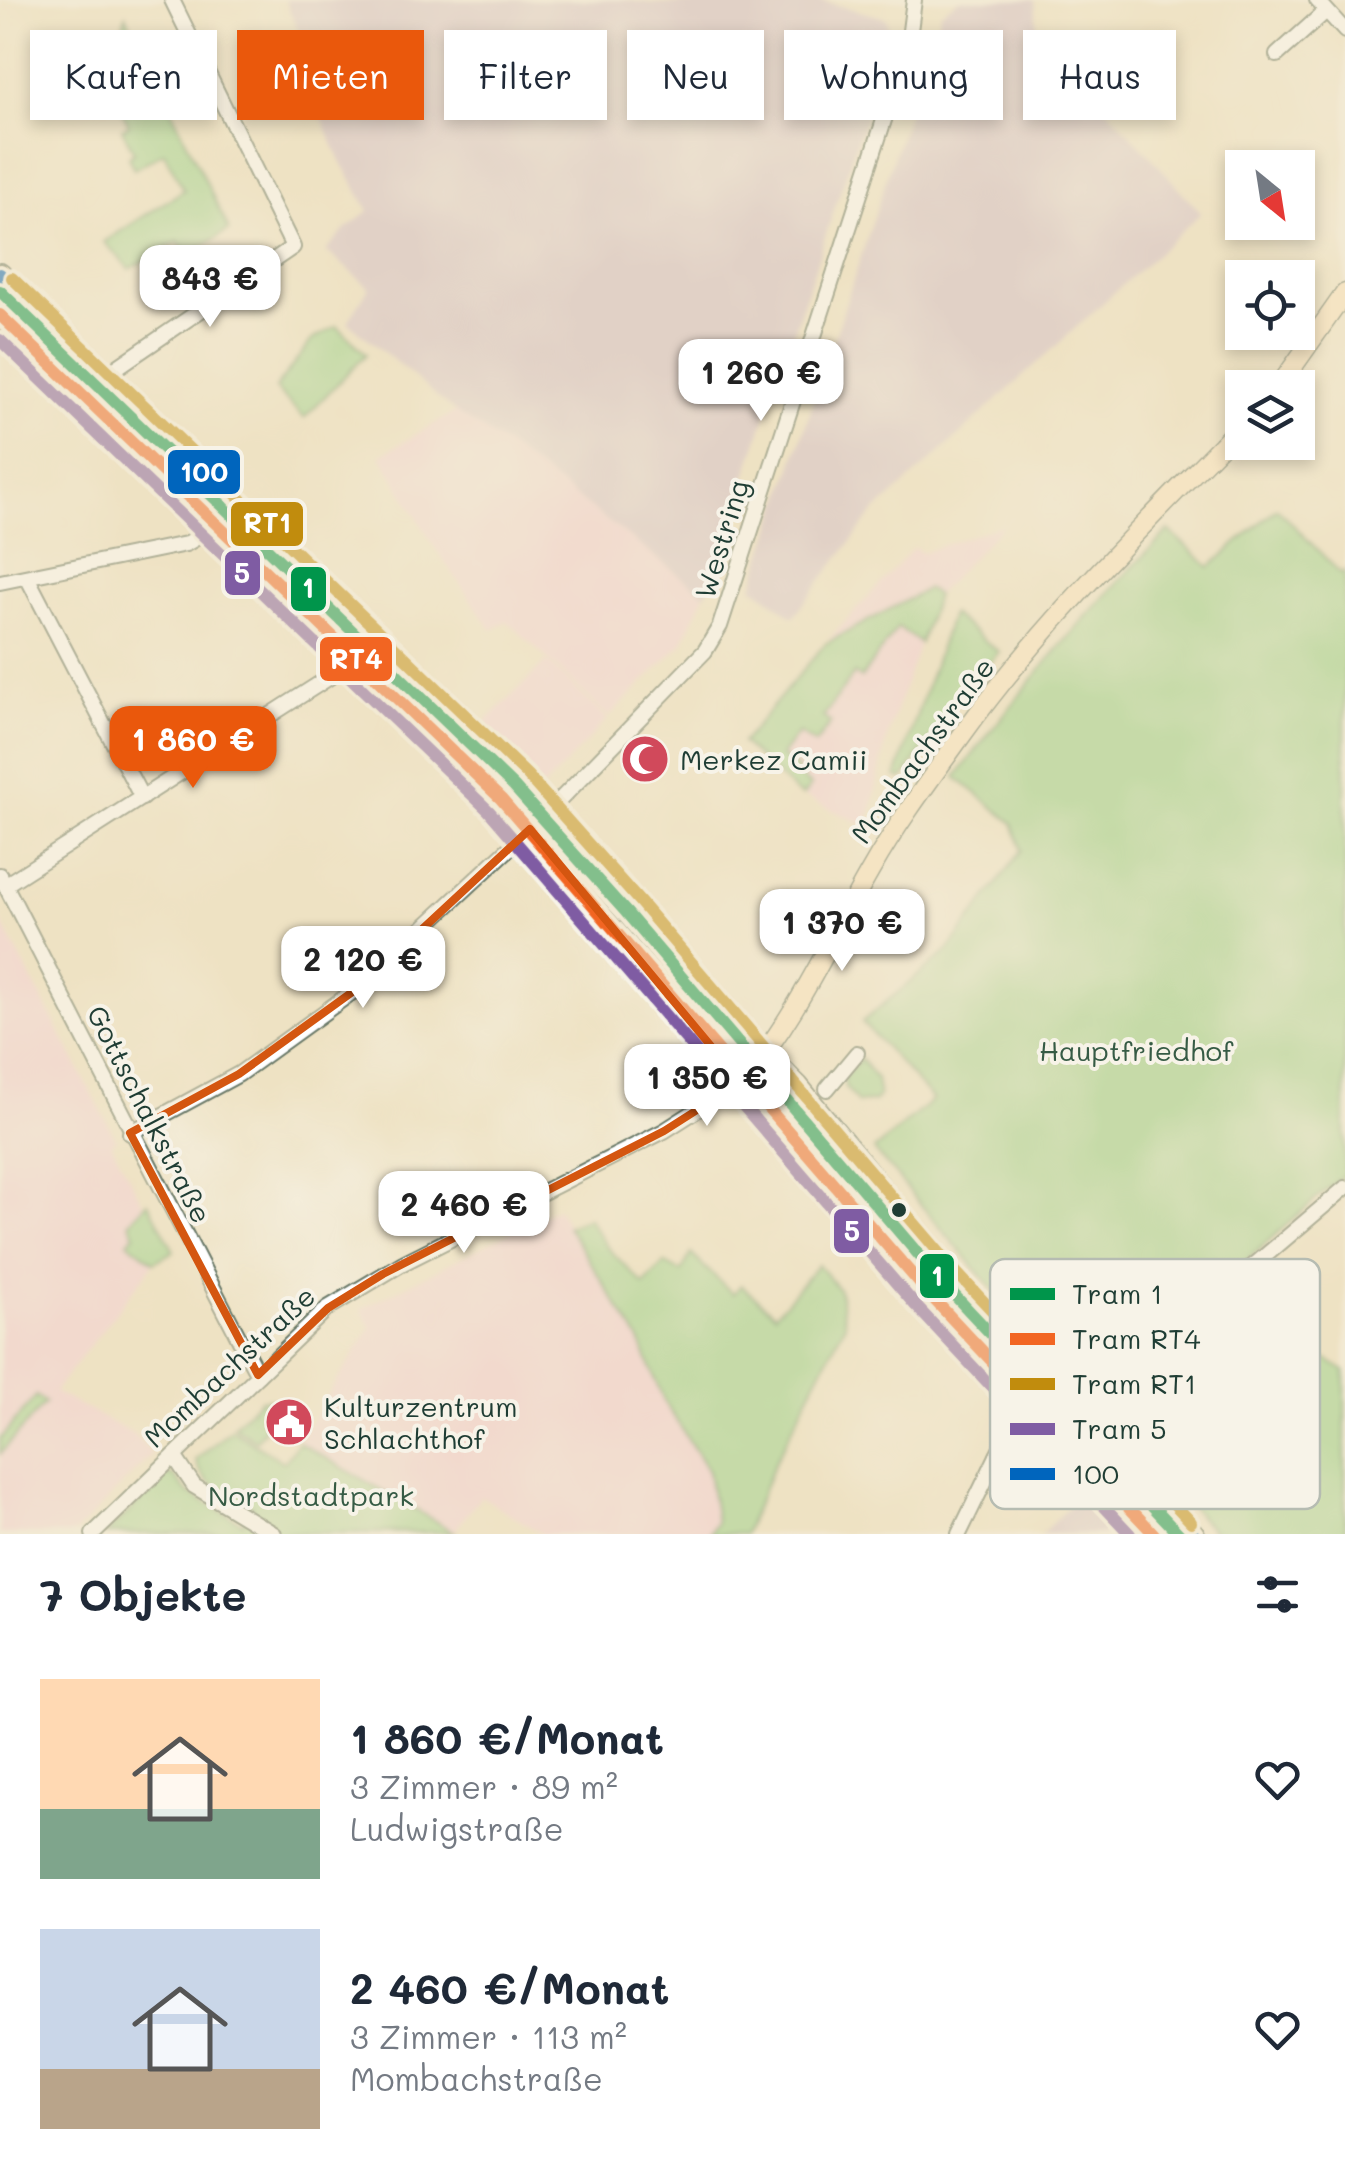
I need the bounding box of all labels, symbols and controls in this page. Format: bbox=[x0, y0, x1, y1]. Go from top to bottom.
chip: Kaufen bbox=[30, 30, 217, 120]
chip: Mieten bbox=[237, 30, 424, 120]
chip: Filter bbox=[444, 30, 607, 120]
chip: Neu bbox=[627, 30, 764, 120]
chip: Wohnung bbox=[784, 30, 1003, 120]
chip: Haus bbox=[1023, 30, 1176, 120]
north arrow bbox=[1225, 150, 1315, 240]
map controls bbox=[1225, 150, 1315, 460]
pin: 843 € bbox=[140, 245, 280, 330]
text: 843 € bbox=[162, 256, 258, 298]
button: locate bbox=[1225, 260, 1315, 350]
pin: 1 260 € bbox=[669, 339, 853, 424]
text: 1 260 € bbox=[701, 350, 822, 392]
button: layers bbox=[1225, 370, 1315, 460]
line badge: 100 bbox=[166, 448, 242, 496]
text: 100 bbox=[180, 453, 228, 489]
street label: Westring bbox=[686, 475, 756, 603]
line badge: RT1 bbox=[229, 500, 305, 548]
text: RT1 bbox=[243, 504, 291, 540]
line badge: 5 bbox=[223, 549, 262, 597]
text: 5 bbox=[234, 554, 250, 590]
line badge: 1 bbox=[289, 565, 328, 613]
text: 1 bbox=[302, 569, 314, 605]
line badge: RT4 bbox=[318, 635, 394, 683]
text: RT4 bbox=[329, 640, 383, 676]
street label: Mombachstraße bbox=[842, 650, 1002, 850]
pin: 1 860 € bbox=[101, 706, 285, 791]
text: 1 860 € bbox=[132, 717, 254, 759]
mosque icon: Merkez Camii bbox=[619, 733, 671, 785]
place label: Merkez Camii bbox=[680, 741, 867, 777]
pin: 1 370 € bbox=[750, 889, 934, 974]
text: 1 370 € bbox=[782, 900, 902, 942]
pin: 2 120 € bbox=[271, 926, 455, 1011]
text: 2 120 € bbox=[303, 937, 423, 979]
street label: Gottschalkstraße bbox=[80, 999, 220, 1229]
park label: Hauptfriedhof bbox=[1039, 1032, 1234, 1068]
pin: 1 350 € bbox=[615, 1044, 799, 1129]
text: 1 350 € bbox=[646, 1055, 768, 1097]
pin: 2 460 € bbox=[372, 1171, 556, 1256]
text: 2 460 € bbox=[400, 1182, 528, 1224]
unlabelled marker bbox=[889, 1200, 909, 1220]
line badge: 5 bbox=[832, 1207, 871, 1255]
text: 5 bbox=[844, 1212, 860, 1248]
line badge: 1 bbox=[918, 1252, 956, 1300]
text: 1 bbox=[931, 1257, 943, 1293]
legend bbox=[990, 1259, 1320, 1509]
text: Tram 1 bbox=[1072, 1275, 1163, 1311]
street label: Mombachstraße bbox=[136, 1277, 322, 1455]
text: Tram RT4 bbox=[1072, 1320, 1201, 1356]
text: Tram RT1 bbox=[1072, 1365, 1196, 1401]
place label: Kulturzentrum Schlachthof bbox=[324, 1388, 517, 1456]
public building icon: Kulturzentrum Schlachthof bbox=[263, 1396, 315, 1448]
text: Tram 5 bbox=[1072, 1410, 1167, 1446]
text: 100 bbox=[1072, 1455, 1119, 1491]
park label: Nordstadtpark bbox=[208, 1477, 414, 1513]
text: 7 Objekte bbox=[40, 1567, 246, 1622]
icon: filters bbox=[1250, 1567, 1305, 1622]
text: 1 860 €/Monat bbox=[350, 1710, 664, 1765]
icon: home bbox=[120, 1719, 240, 1839]
icon: heart bbox=[1250, 1752, 1305, 1807]
text: 3 Zimmer · 89 m² bbox=[350, 1765, 618, 1807]
text: Ludwigstraße bbox=[350, 1807, 564, 1849]
text: 2 460 €/Monat bbox=[350, 1960, 669, 2015]
icon: home bbox=[120, 1969, 240, 2089]
icon: heart bbox=[1250, 2002, 1305, 2057]
text: 3 Zimmer · 113 m² bbox=[350, 2015, 627, 2057]
text: Mombachstraße bbox=[350, 2057, 603, 2099]

